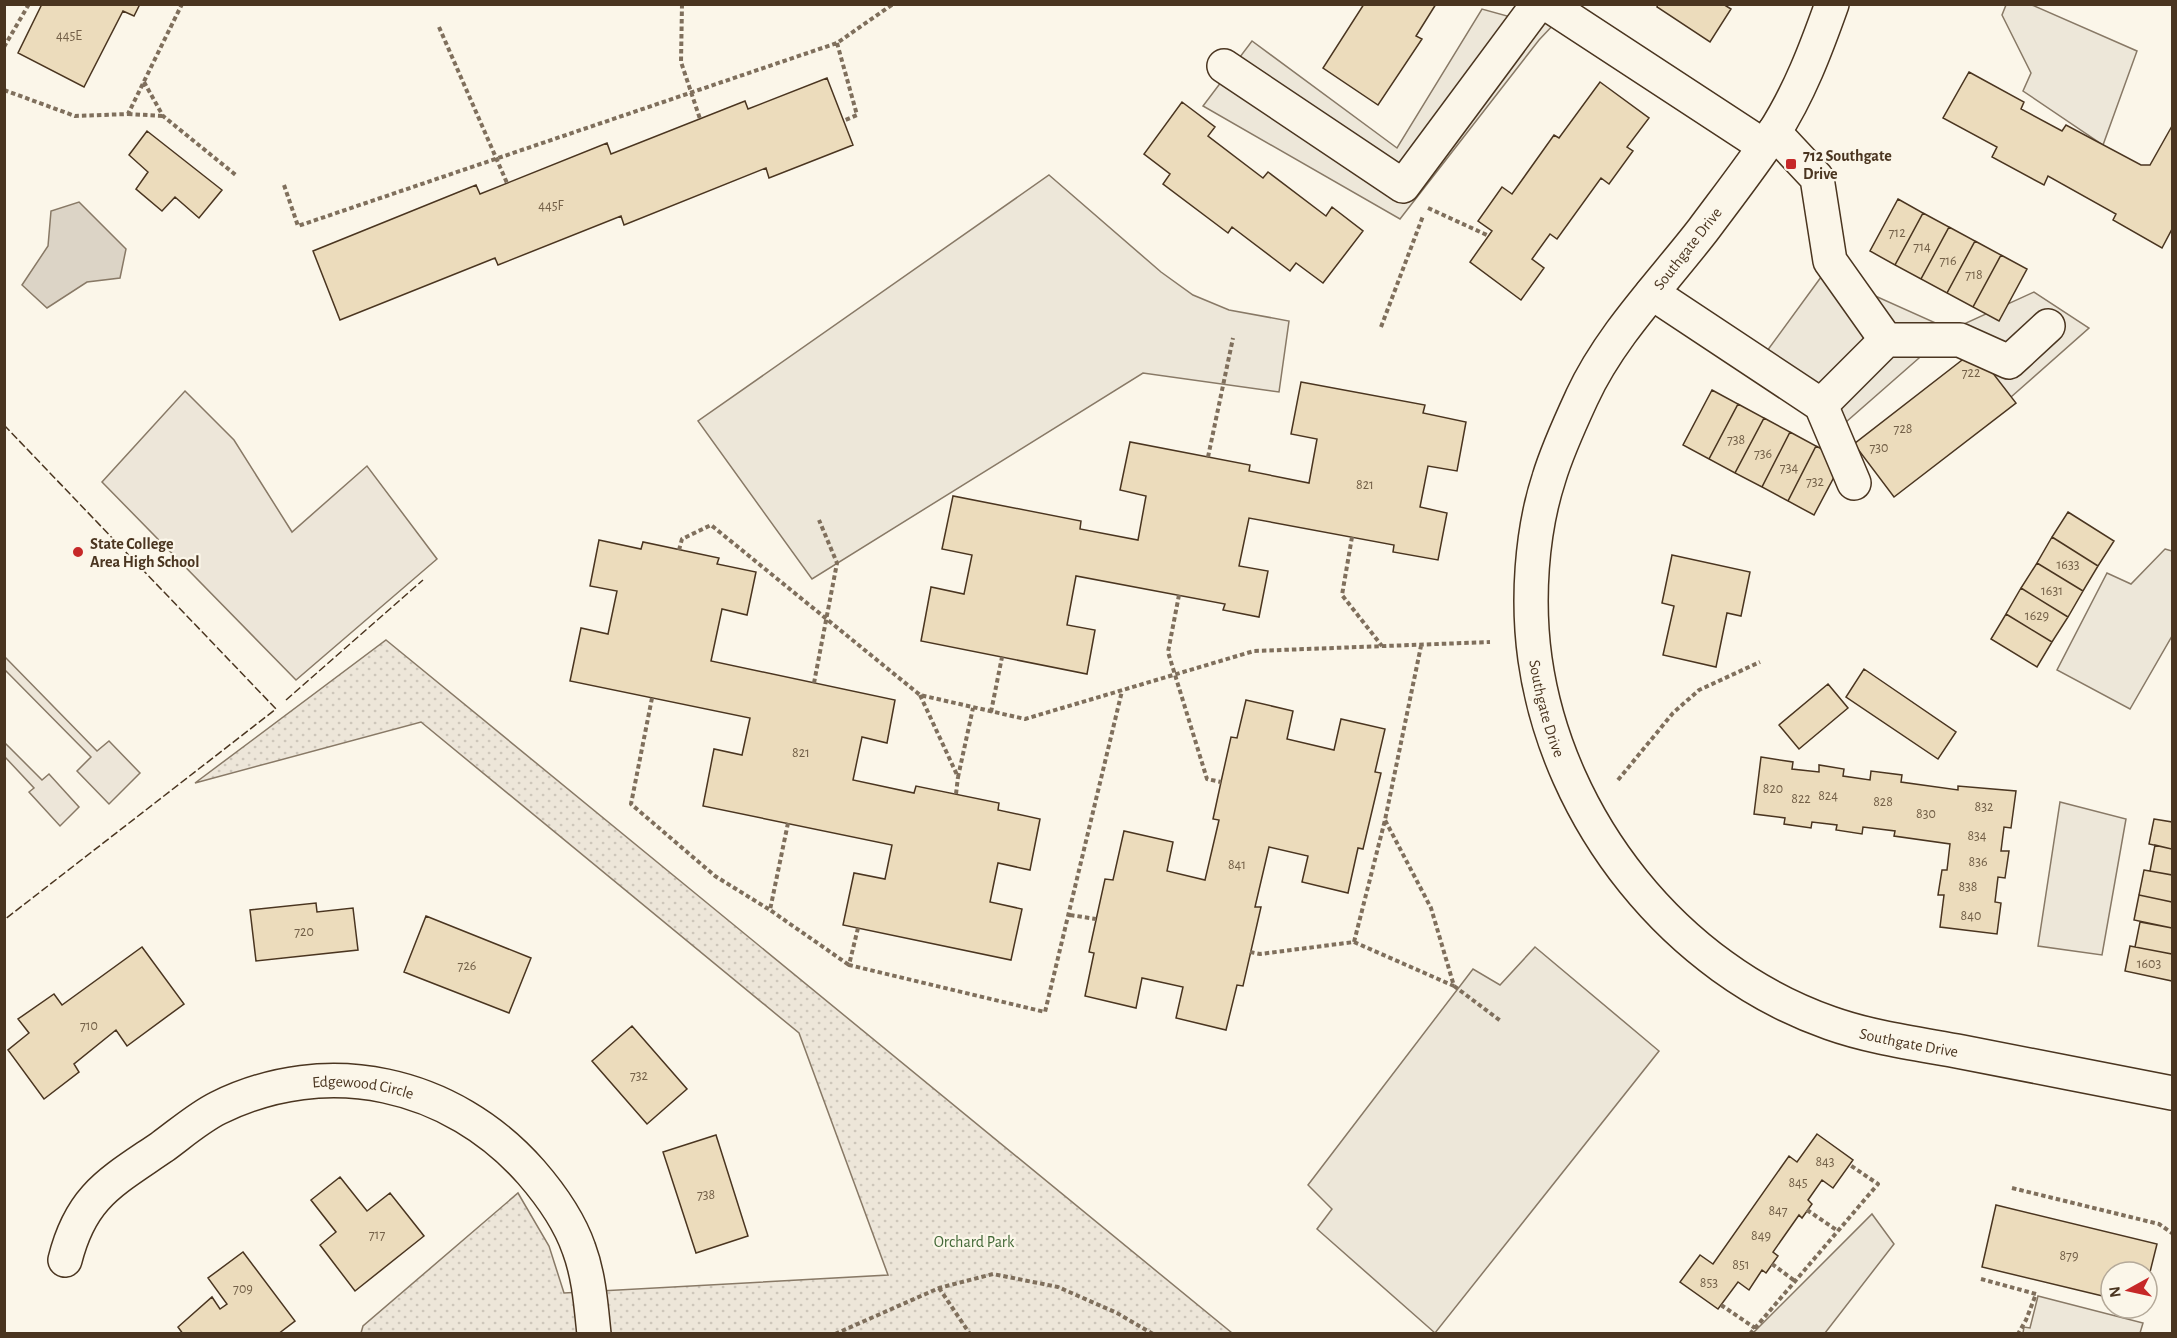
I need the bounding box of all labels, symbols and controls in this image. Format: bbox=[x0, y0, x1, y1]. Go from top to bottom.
house number: 445E bbox=[56, 29, 82, 43]
place label: 712 Southgate Drive bbox=[1803, 148, 1892, 182]
marker: 712 Southgate Drive bbox=[1784, 157, 1798, 171]
house number: 445F bbox=[538, 199, 565, 213]
street label: Southgate Drive bbox=[1651, 204, 1725, 293]
house number: 712 bbox=[1888, 226, 1906, 240]
house number: 714 bbox=[1913, 240, 1931, 254]
house number: 716 bbox=[1939, 254, 1957, 268]
house number: 718 bbox=[1965, 268, 1983, 282]
house number: 722 bbox=[1962, 366, 1980, 380]
house number: 728 bbox=[1894, 422, 1912, 436]
house number: 738 bbox=[1727, 433, 1745, 447]
house number: 730 bbox=[1870, 441, 1889, 455]
house number: 736 bbox=[1754, 447, 1772, 461]
house number: 734 bbox=[1780, 461, 1798, 475]
house number: 732 bbox=[1806, 475, 1824, 489]
house number: 821 bbox=[1356, 478, 1374, 492]
place label: State College Area High School bbox=[90, 536, 199, 570]
marker: State College Area High School bbox=[71, 545, 85, 559]
house number: 1633 bbox=[2057, 558, 2080, 572]
house number: 1631 bbox=[2041, 584, 2063, 598]
house number: 1629 bbox=[2025, 609, 2049, 623]
street label: Southgate Drive bbox=[1526, 659, 1567, 759]
house number: 821 bbox=[792, 746, 810, 760]
house number: 820 bbox=[1763, 782, 1783, 796]
house number: 824 bbox=[1818, 789, 1838, 803]
house number: 822 bbox=[1791, 792, 1811, 806]
house number: 828 bbox=[1873, 795, 1893, 809]
house number: 832 bbox=[1975, 800, 1993, 814]
house number: 830 bbox=[1916, 807, 1936, 821]
house number: 834 bbox=[1967, 829, 1987, 843]
house number: 836 bbox=[1969, 855, 1987, 869]
house number: 841 bbox=[1228, 858, 1246, 872]
house number: 838 bbox=[1958, 880, 1978, 894]
house number: 840 bbox=[1961, 909, 1981, 923]
house number: 720 bbox=[294, 925, 314, 939]
house number: 1603 bbox=[2137, 957, 2162, 971]
house number: 726 bbox=[458, 959, 476, 973]
house number: 710 bbox=[80, 1019, 98, 1033]
street label: Southgate Drive bbox=[1858, 1025, 1959, 1060]
house number: 732 bbox=[630, 1069, 648, 1083]
street label: Edgewood Circle bbox=[312, 1074, 416, 1102]
house number: 843 bbox=[1815, 1155, 1835, 1169]
house number: 845 bbox=[1788, 1176, 1808, 1190]
house number: 738 bbox=[697, 1188, 715, 1202]
house number: 847 bbox=[1768, 1204, 1788, 1218]
house number: 717 bbox=[369, 1228, 385, 1242]
house number: 849 bbox=[1751, 1229, 1771, 1243]
park label: Orchard Park bbox=[934, 1234, 1015, 1250]
house number: 879 bbox=[2059, 1249, 2079, 1263]
house number: 851 bbox=[1732, 1258, 1750, 1272]
north arrow bbox=[2099, 1260, 2159, 1320]
house number: 853 bbox=[1700, 1276, 1718, 1290]
house number: 709 bbox=[233, 1282, 253, 1296]
text: N bbox=[2106, 1285, 2124, 1299]

